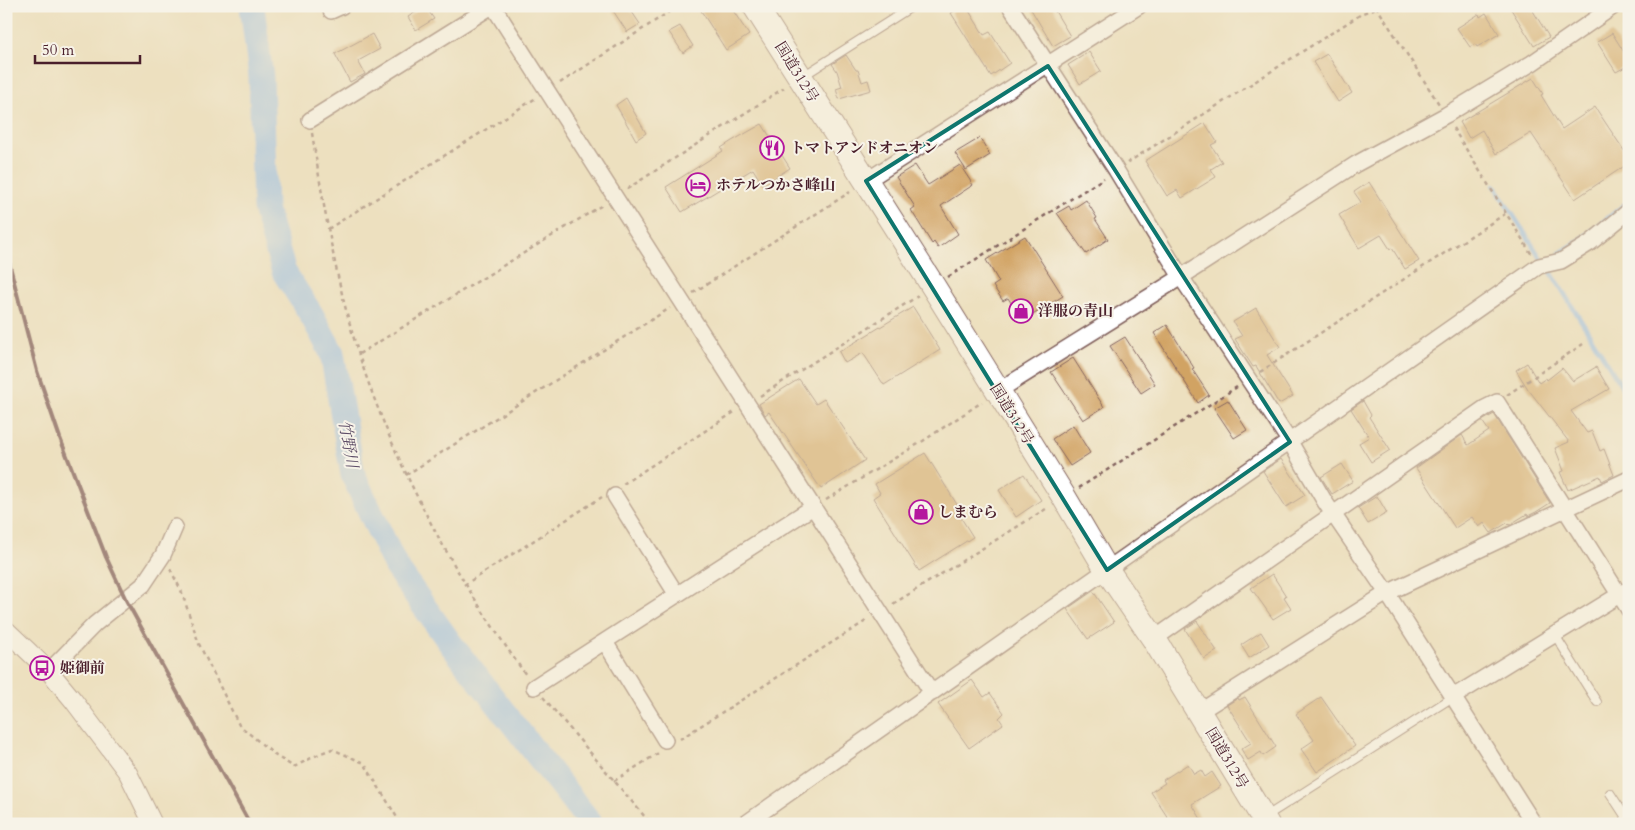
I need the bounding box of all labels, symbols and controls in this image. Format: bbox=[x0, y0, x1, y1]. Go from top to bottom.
scale bar bbox=[35, 32, 140, 64]
street label: 国道312号 bbox=[770, 38, 824, 106]
text: 50 m bbox=[42, 40, 74, 60]
restaurant icon: トマトアンドオニオン bbox=[759, 135, 785, 161]
place label: トマトアンドオニオン bbox=[790, 138, 938, 158]
hotel icon: ホテルつかさ峰山 bbox=[685, 172, 711, 198]
place label: ホテルつかさ峰山 bbox=[716, 175, 835, 195]
shop icon: 洋服の青山 bbox=[1008, 298, 1034, 324]
place label: 洋服の青山 bbox=[1038, 301, 1113, 321]
street label: 国道312号 bbox=[985, 380, 1039, 448]
water label: 竹野川 bbox=[333, 418, 363, 472]
shop icon: しまむら bbox=[908, 499, 934, 525]
place label: しまむら bbox=[938, 502, 998, 522]
bus stop icon: 姫御前 bbox=[29, 655, 55, 681]
place label: 姫御前 bbox=[60, 658, 105, 678]
street label: 国道312号 bbox=[1201, 724, 1253, 792]

